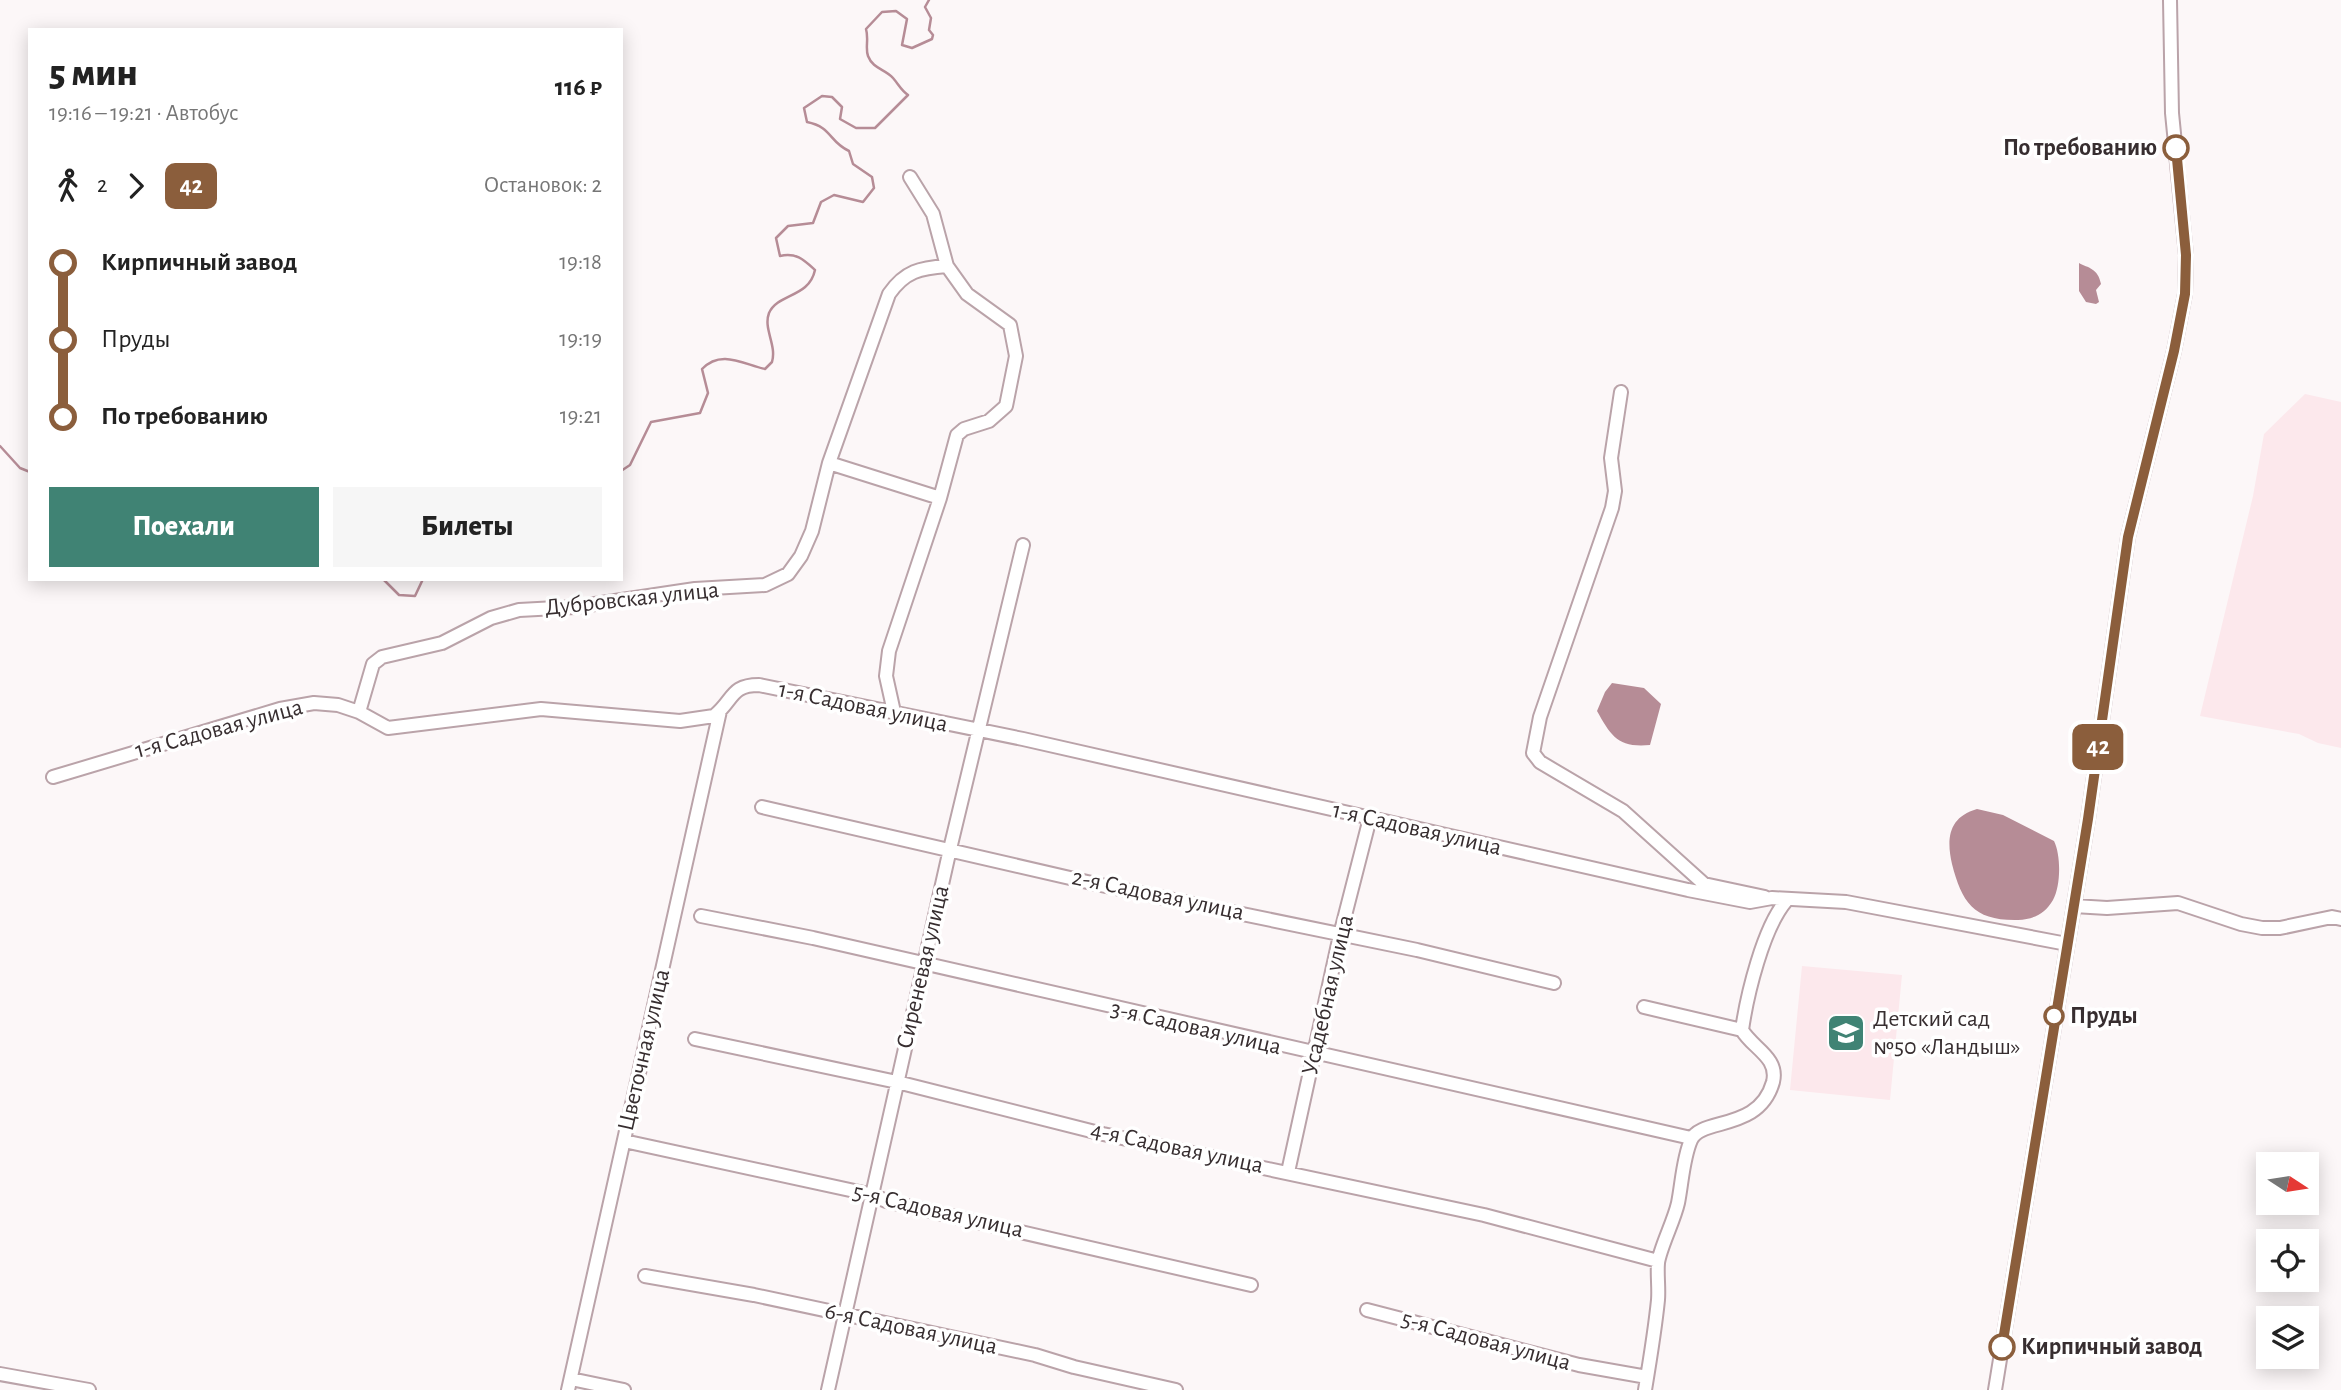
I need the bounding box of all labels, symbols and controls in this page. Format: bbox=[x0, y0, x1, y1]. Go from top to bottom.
text: 5 мин bbox=[49, 55, 138, 93]
text: 116 ₽ bbox=[555, 74, 602, 100]
text: 19:16 – 19:21 · Автобус bbox=[49, 102, 239, 125]
marker: По требованию bbox=[2163, 135, 2189, 161]
place label: По требованию bbox=[2003, 136, 2157, 160]
icon: walk bbox=[49, 167, 87, 205]
icon: forward bbox=[117, 167, 155, 205]
text: 2 bbox=[97, 174, 107, 197]
text: 42 bbox=[179, 174, 203, 198]
text: Остановок: 2 bbox=[484, 174, 602, 197]
text: Кирпичный завод bbox=[101, 249, 297, 275]
text: 19:18 bbox=[559, 251, 602, 274]
text: Пруды bbox=[101, 326, 171, 352]
text: 19:19 bbox=[559, 328, 602, 351]
text: По требованию bbox=[101, 403, 268, 429]
text: 19:21 bbox=[560, 405, 602, 428]
button: Поехали bbox=[49, 487, 319, 567]
button: Билеты bbox=[333, 487, 602, 567]
street label: Дубровская улица bbox=[544, 578, 720, 620]
street label: 1-я Садовая улица bbox=[776, 677, 950, 737]
street label: 1-я Садовая улица bbox=[133, 695, 305, 763]
line badge: 42 bbox=[2066, 724, 2130, 770]
text: 42 bbox=[2086, 735, 2110, 759]
street label: 1-я Садовая улица bbox=[1330, 798, 1504, 860]
street label: 2-я Садовая улица bbox=[1070, 865, 1246, 925]
street label: Сиреневая улица bbox=[893, 883, 953, 1051]
street label: Усадебная улица bbox=[1298, 913, 1358, 1077]
street label: Цветочная улица bbox=[614, 967, 674, 1133]
street label: 3-я Садовая улица bbox=[1108, 997, 1284, 1059]
place label: Пруды bbox=[2070, 1004, 2138, 1028]
marker: Пруды bbox=[2044, 1006, 2064, 1026]
place label: Детский сад №50 «Ландыш» bbox=[1873, 1007, 2020, 1059]
school or university icon: Детский сад №50 «Ландыш» bbox=[1825, 1012, 1867, 1054]
street label: 4-я Садовая улица bbox=[1088, 1118, 1266, 1178]
north arrow bbox=[2256, 1152, 2319, 1214]
map controls bbox=[2256, 1152, 2319, 1369]
street label: 5-я Садовая улица bbox=[850, 1180, 1026, 1242]
button: locate bbox=[2256, 1229, 2319, 1292]
street label: 6-я Садовая улица bbox=[823, 1299, 999, 1359]
button: layers bbox=[2256, 1306, 2319, 1369]
street label: 5-я Садовая улица bbox=[1399, 1307, 1573, 1375]
marker: Кирпичный завод bbox=[1989, 1334, 2015, 1360]
place label: Кирпичный завод bbox=[2021, 1335, 2202, 1359]

